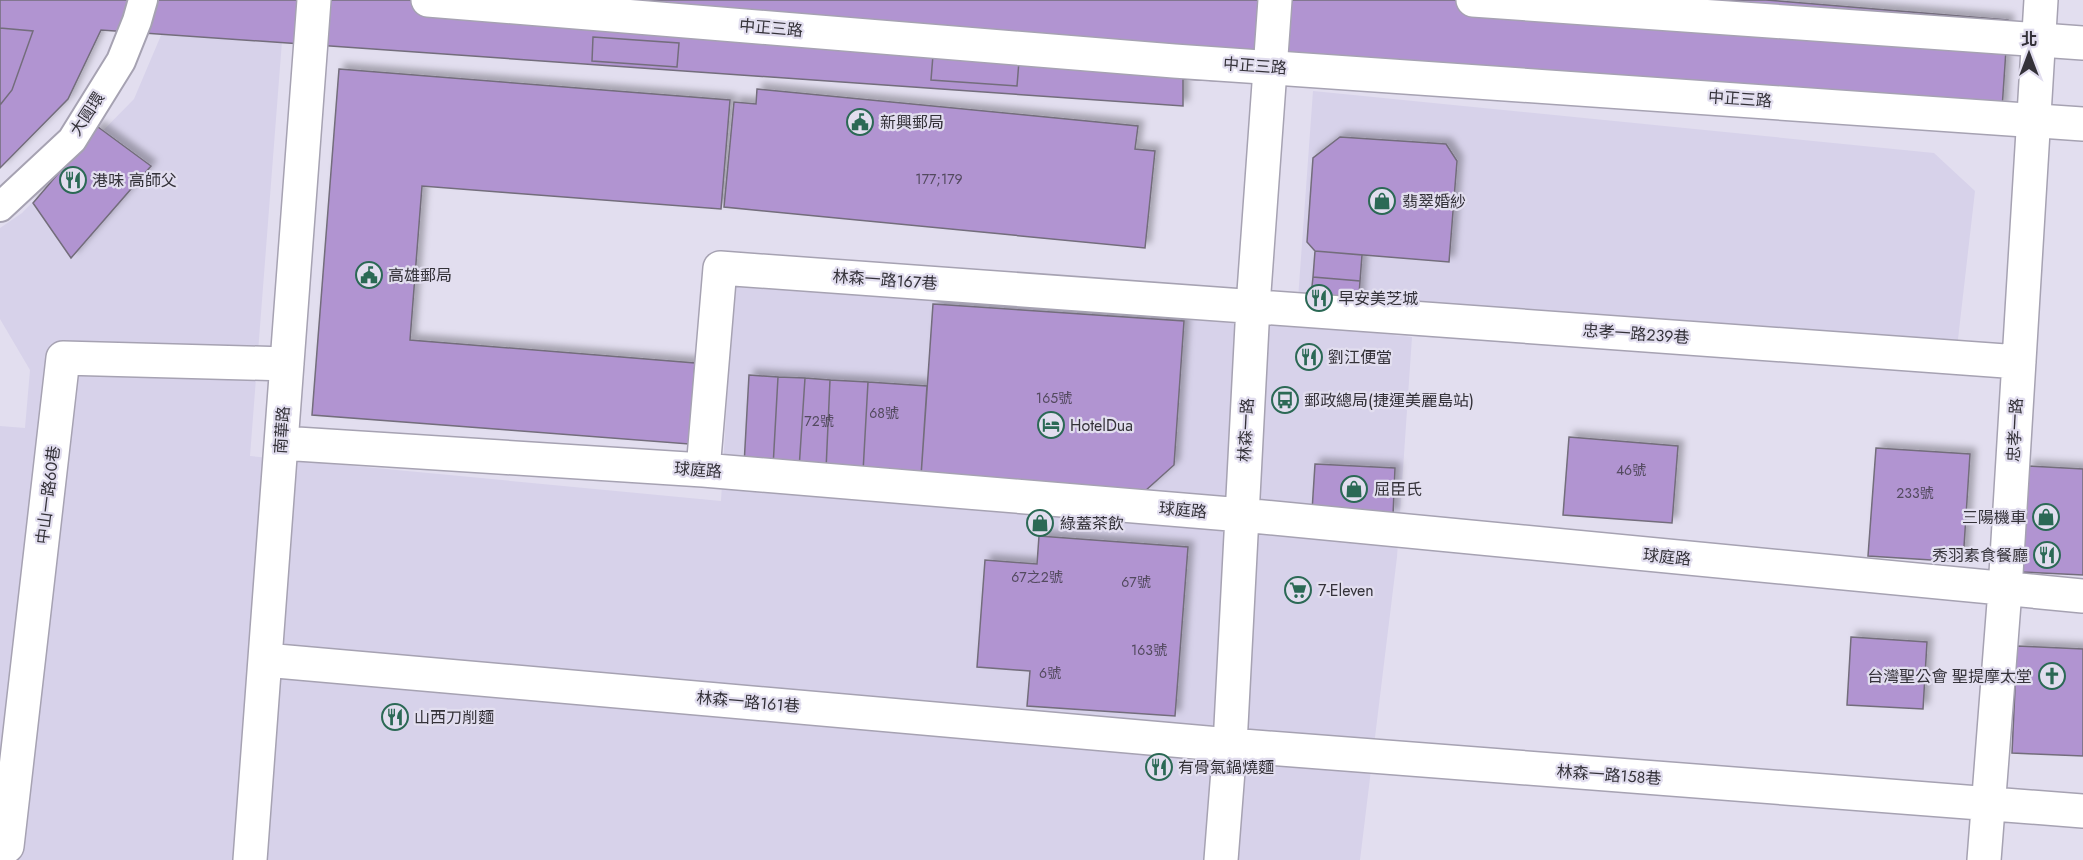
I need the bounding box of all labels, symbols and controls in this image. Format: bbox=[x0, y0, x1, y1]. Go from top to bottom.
street label: 中正三路 bbox=[738, 14, 804, 42]
north arrow bbox=[1999, 24, 2059, 84]
text: 北 bbox=[2021, 28, 2037, 51]
street label: 中正三路 bbox=[1222, 52, 1288, 80]
street label: 中正三路 bbox=[1707, 85, 1773, 113]
street label: 大圓環 bbox=[64, 88, 110, 140]
public building icon: 新興郵局 bbox=[845, 107, 875, 137]
place label: 新興郵局 bbox=[880, 111, 944, 134]
restaurant icon: 港味 高師父 bbox=[58, 165, 88, 195]
place label: 港味 高師父 bbox=[92, 169, 177, 192]
house number: 177;179 bbox=[915, 169, 963, 189]
shop icon: 翡翠婚紗 bbox=[1367, 186, 1397, 216]
place label: 翡翠婚紗 bbox=[1402, 190, 1466, 213]
public building icon: 高雄郵局 bbox=[354, 260, 384, 290]
place label: 高雄郵局 bbox=[388, 264, 452, 287]
street label: 林森一路167巷 bbox=[832, 265, 938, 295]
restaurant icon: 早安美芝城 bbox=[1304, 283, 1334, 313]
place label: 早安美芝城 bbox=[1338, 287, 1418, 310]
street label: 忠孝一路239巷 bbox=[1582, 319, 1690, 349]
restaurant icon: 劉江便當 bbox=[1294, 342, 1324, 372]
place label: 劉江便當 bbox=[1328, 346, 1392, 369]
bus stop icon: 郵政總局(捷運美麗島站) bbox=[1270, 385, 1300, 415]
house number: 165號 bbox=[1036, 388, 1072, 408]
place label: 郵政總局(捷運美麗島站) bbox=[1304, 389, 1474, 412]
street label: 林森一路 bbox=[1233, 397, 1259, 463]
street label: 忠孝一路 bbox=[2002, 397, 2028, 463]
house number: 68號 bbox=[869, 403, 899, 423]
street label: 南華路 bbox=[269, 405, 295, 455]
hotel icon: HotelDua bbox=[1036, 410, 1066, 440]
house number: 72號 bbox=[804, 411, 834, 431]
place label: HotelDua bbox=[1070, 414, 1133, 437]
street label: 中山一路60巷 bbox=[31, 445, 65, 545]
street label: 球庭路 bbox=[673, 457, 723, 483]
house number: 46號 bbox=[1616, 460, 1646, 480]
shop icon: 屈臣氏 bbox=[1339, 474, 1369, 504]
place label: 屈臣氏 bbox=[1374, 478, 1422, 501]
house number: 233號 bbox=[1896, 483, 1934, 503]
street label: 球庭路 bbox=[1158, 496, 1208, 524]
shop icon: 三陽機車 bbox=[2031, 502, 2061, 532]
place label: 三陽機車 bbox=[1962, 506, 2026, 529]
shop icon: 綠蓋茶飲 bbox=[1025, 508, 1055, 538]
place label: 綠蓋茶飲 bbox=[1060, 512, 1124, 535]
restaurant icon: 秀羽素食餐廳 bbox=[2032, 540, 2062, 570]
street label: 球庭路 bbox=[1642, 543, 1692, 571]
place label: 秀羽素食餐廳 bbox=[1932, 544, 2028, 567]
house number: 67之2號 bbox=[1011, 567, 1063, 587]
house number: 67號 bbox=[1121, 572, 1151, 592]
supermarket icon: 7-Eleven bbox=[1283, 575, 1313, 605]
place label: 7-Eleven bbox=[1318, 579, 1374, 602]
house number: 163號 bbox=[1131, 640, 1167, 660]
church icon: 台灣聖公會 聖提摩太堂 bbox=[2037, 661, 2067, 691]
house number: 6號 bbox=[1039, 663, 1061, 683]
place label: 台灣聖公會 聖提摩太堂 bbox=[1867, 665, 2032, 688]
street label: 林森一路161巷 bbox=[695, 686, 801, 718]
restaurant icon: 山西刀削麵 bbox=[380, 702, 410, 732]
place label: 山西刀削麵 bbox=[414, 706, 494, 729]
restaurant icon: 有骨氣鍋燒麵 bbox=[1144, 752, 1174, 782]
place label: 有骨氣鍋燒麵 bbox=[1178, 756, 1274, 779]
street label: 林森一路158巷 bbox=[1556, 760, 1662, 790]

